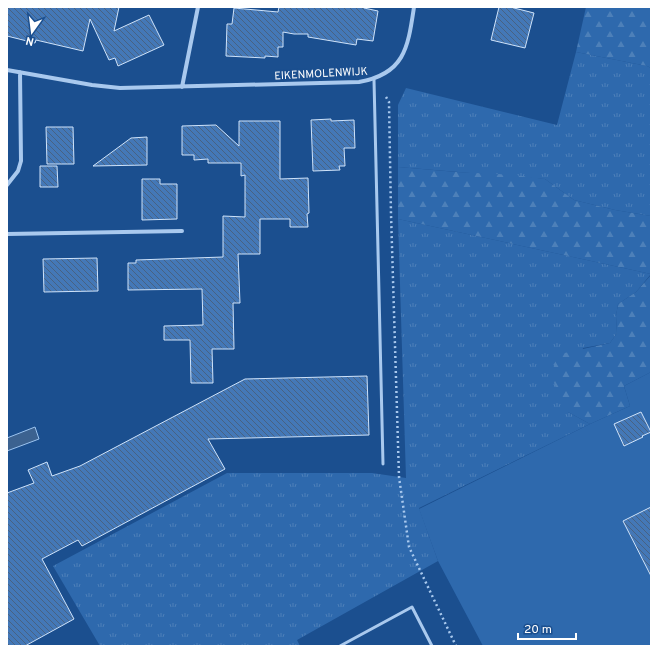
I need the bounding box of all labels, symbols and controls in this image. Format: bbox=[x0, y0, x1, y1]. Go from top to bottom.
north arrow bbox=[12, 12, 52, 52]
text: N bbox=[24, 33, 35, 48]
street label: EIKENMOLENWIJK bbox=[274, 65, 368, 83]
scale bar bbox=[518, 615, 576, 641]
text: 20 m bbox=[524, 622, 552, 638]

